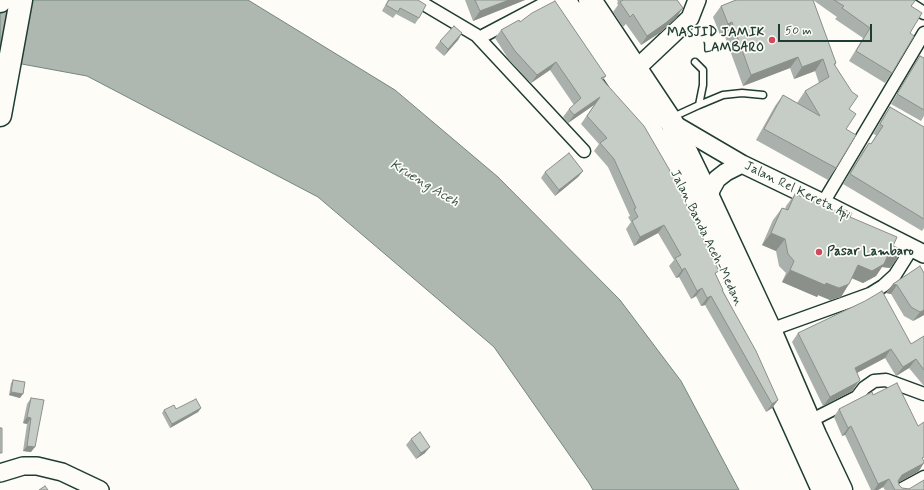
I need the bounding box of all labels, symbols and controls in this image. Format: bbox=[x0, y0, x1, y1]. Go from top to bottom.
scale bar bbox=[780, 16, 874, 42]
text: 50 m bbox=[785, 23, 812, 39]
place label: MASJID JAMIK LAMBARO bbox=[667, 25, 764, 56]
marker: MASJID JAMIK LAMBARO bbox=[767, 35, 777, 45]
water label: Krueng Aceh bbox=[386, 157, 462, 211]
street label: Jalan Rel Kereta Api bbox=[741, 159, 853, 223]
street label: Jalan Banda Aceh-Medan bbox=[666, 167, 746, 309]
place label: Pasar Lambaro bbox=[827, 244, 914, 260]
marker: Pasar Lambaro bbox=[814, 247, 824, 257]

